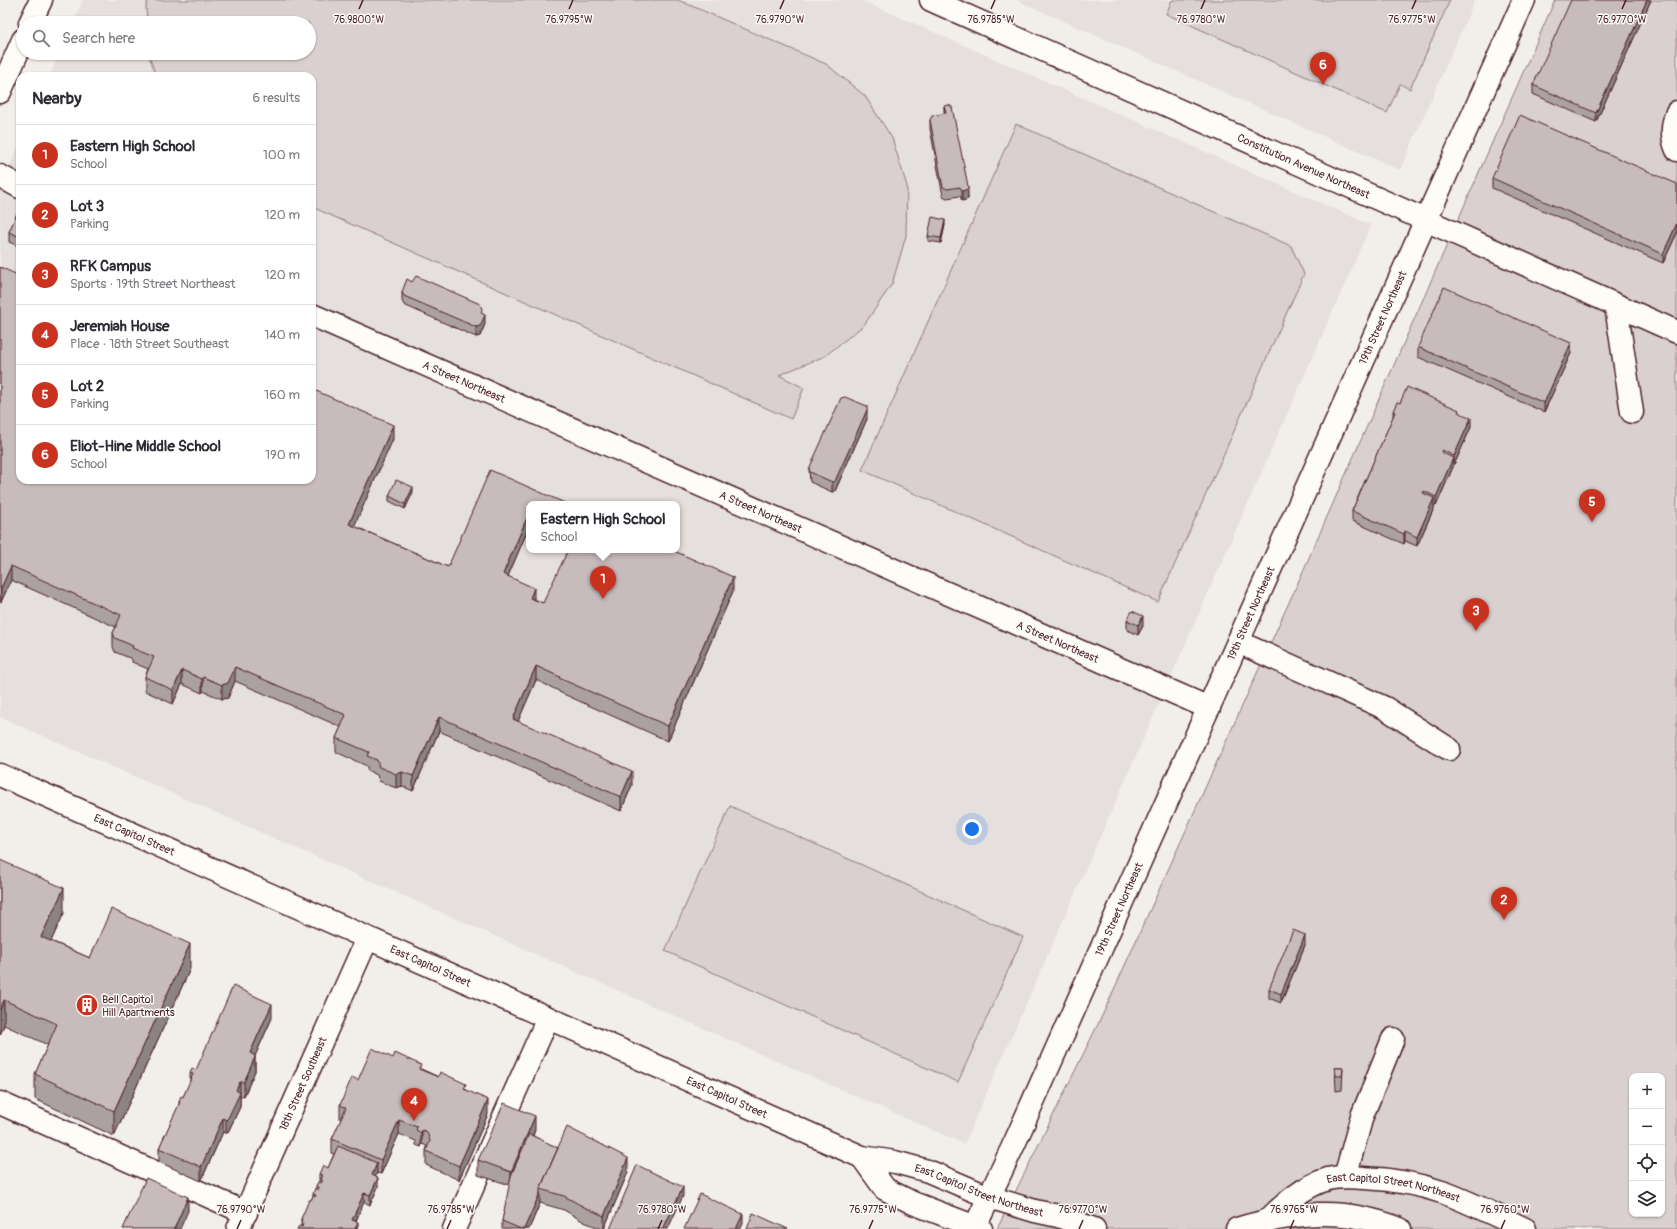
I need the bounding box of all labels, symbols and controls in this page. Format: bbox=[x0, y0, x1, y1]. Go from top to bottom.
text: 76.9800°W bbox=[334, 14, 384, 26]
text: 76.9795°W bbox=[545, 14, 593, 26]
text: 76.9790°W bbox=[756, 14, 805, 26]
text: 76.9785°W bbox=[967, 14, 1015, 26]
text: 76.9780°W bbox=[1177, 14, 1226, 26]
text: 76.9775°W bbox=[1388, 14, 1436, 26]
text: 76.9770°W bbox=[1598, 14, 1647, 26]
search box bbox=[16, 16, 316, 60]
icon: search bbox=[30, 27, 52, 49]
text: Search here bbox=[62, 29, 135, 48]
pin: 6 bbox=[1310, 52, 1336, 85]
text: Nearby bbox=[32, 88, 81, 109]
text: 6 results bbox=[253, 90, 300, 106]
street label: Constitution Avenue Northeast bbox=[1235, 131, 1373, 201]
text: Eastern High School bbox=[70, 137, 195, 156]
text: 1 bbox=[42, 147, 48, 163]
text: 100 m bbox=[263, 147, 300, 163]
text: School bbox=[70, 156, 107, 172]
text: Lot 3 bbox=[70, 197, 104, 216]
text: 2 bbox=[41, 207, 49, 223]
text: 120 m bbox=[264, 207, 300, 223]
text: Parking bbox=[70, 216, 109, 232]
text: RFK Campus bbox=[70, 257, 151, 276]
text: 3 bbox=[41, 267, 49, 283]
text: 120 m bbox=[264, 267, 300, 283]
street label: 19th Street Northeast bbox=[1356, 268, 1409, 366]
text: Sports · 19th Street Northeast bbox=[70, 276, 236, 292]
text: Jeremiah House bbox=[70, 317, 169, 336]
text: 4 bbox=[41, 327, 49, 343]
text: 140 m bbox=[264, 327, 300, 343]
text: Place · 18th Street Southeast bbox=[70, 336, 229, 352]
street label: A Street Northeast bbox=[421, 358, 508, 406]
text: Lot 2 bbox=[70, 377, 104, 396]
text: 5 bbox=[41, 387, 49, 403]
text: 160 m bbox=[264, 387, 300, 403]
text: Parking bbox=[70, 396, 109, 412]
text: Eliot-Hine Middle School bbox=[70, 437, 221, 456]
text: 6 bbox=[41, 447, 49, 463]
text: 190 m bbox=[265, 447, 300, 463]
text: School bbox=[70, 456, 107, 472]
street label: A Street Northeast bbox=[718, 488, 805, 536]
pin: 5 bbox=[1579, 489, 1605, 522]
popup bbox=[526, 501, 680, 553]
text: Eastern High School bbox=[540, 510, 666, 529]
text: School bbox=[540, 529, 578, 545]
street label: 19th Street Northeast bbox=[1224, 564, 1277, 662]
pin: 1 bbox=[590, 566, 616, 599]
pin: 3 bbox=[1463, 598, 1489, 631]
street label: A Street Northeast bbox=[1014, 618, 1101, 666]
street label: East Capitol Street bbox=[92, 811, 177, 858]
your location bbox=[962, 819, 982, 839]
street label: 19th Street Northeast bbox=[1092, 860, 1145, 958]
pin: 2 bbox=[1491, 887, 1517, 920]
street label: East Capitol Street bbox=[388, 942, 474, 990]
building icon: Bell Capitol Hill Apartments bbox=[74, 992, 100, 1018]
place label: Bell Capitol Hill Apartments bbox=[102, 993, 175, 1019]
street label: 18th Street Southeast bbox=[276, 1034, 329, 1133]
map controls bbox=[1629, 1073, 1665, 1217]
button: + bbox=[1629, 1073, 1665, 1109]
street label: East Capitol Street bbox=[684, 1074, 770, 1121]
pin: 4 bbox=[401, 1088, 427, 1121]
button: − bbox=[1629, 1109, 1665, 1145]
button: locate bbox=[1629, 1145, 1665, 1181]
street label: East Capitol Street Northeast bbox=[913, 1161, 1045, 1219]
street label: East Capitol Street Northeast bbox=[1325, 1170, 1463, 1205]
button: layers bbox=[1629, 1181, 1665, 1217]
text: 76.9790°W bbox=[217, 1204, 266, 1216]
text: 76.9785°W bbox=[427, 1204, 475, 1216]
text: 76.9780°W bbox=[638, 1204, 687, 1216]
text: 76.9775°W bbox=[849, 1204, 897, 1216]
text: 76.9770°W bbox=[1059, 1204, 1108, 1216]
text: 76.9765°W bbox=[1270, 1204, 1318, 1216]
text: 76.9760°W bbox=[1480, 1204, 1530, 1216]

